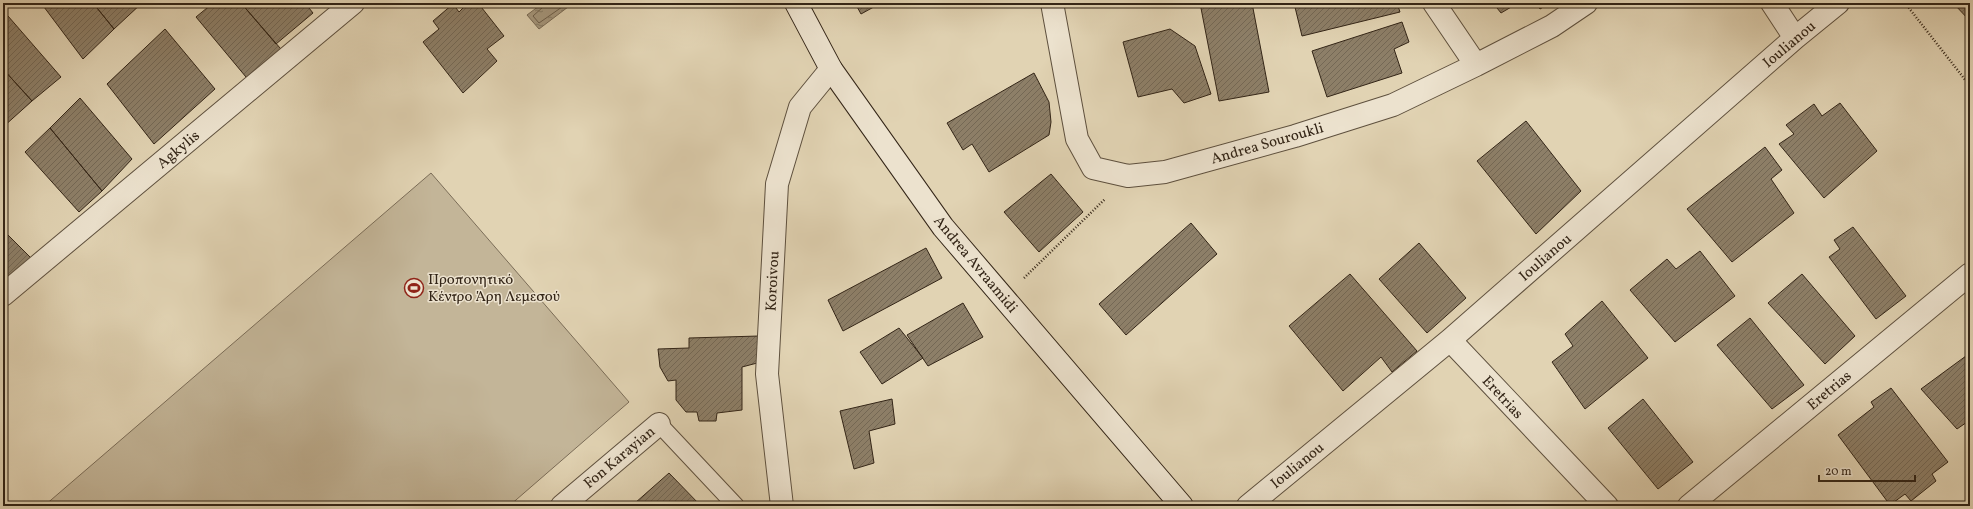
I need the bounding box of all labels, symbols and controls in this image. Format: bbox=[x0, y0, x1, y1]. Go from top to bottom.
street label: Ioulianou bbox=[1759, 17, 1821, 74]
street label: Andrea Souroukli bbox=[1209, 118, 1326, 171]
street label: Agkylis bbox=[153, 126, 205, 174]
street label: Andrea Avraamidi bbox=[928, 212, 1022, 318]
street label: Ioulianou bbox=[1515, 229, 1577, 287]
street label: Koroivou bbox=[761, 250, 786, 312]
place label: Προπονητικό Κέντρο Άρη Λεμεσού bbox=[428, 270, 560, 308]
sports icon: Προπονητικό Κέντρο Άρη Λεμεσού bbox=[403, 277, 425, 299]
street label: Eretrias bbox=[1803, 366, 1857, 416]
street label: Eretrias bbox=[1476, 372, 1527, 424]
street label: Fon Karayian bbox=[580, 422, 660, 494]
street label: Ioulianou bbox=[1267, 438, 1329, 494]
scale bar bbox=[1819, 457, 1915, 483]
text: 20 m bbox=[1825, 464, 1852, 480]

